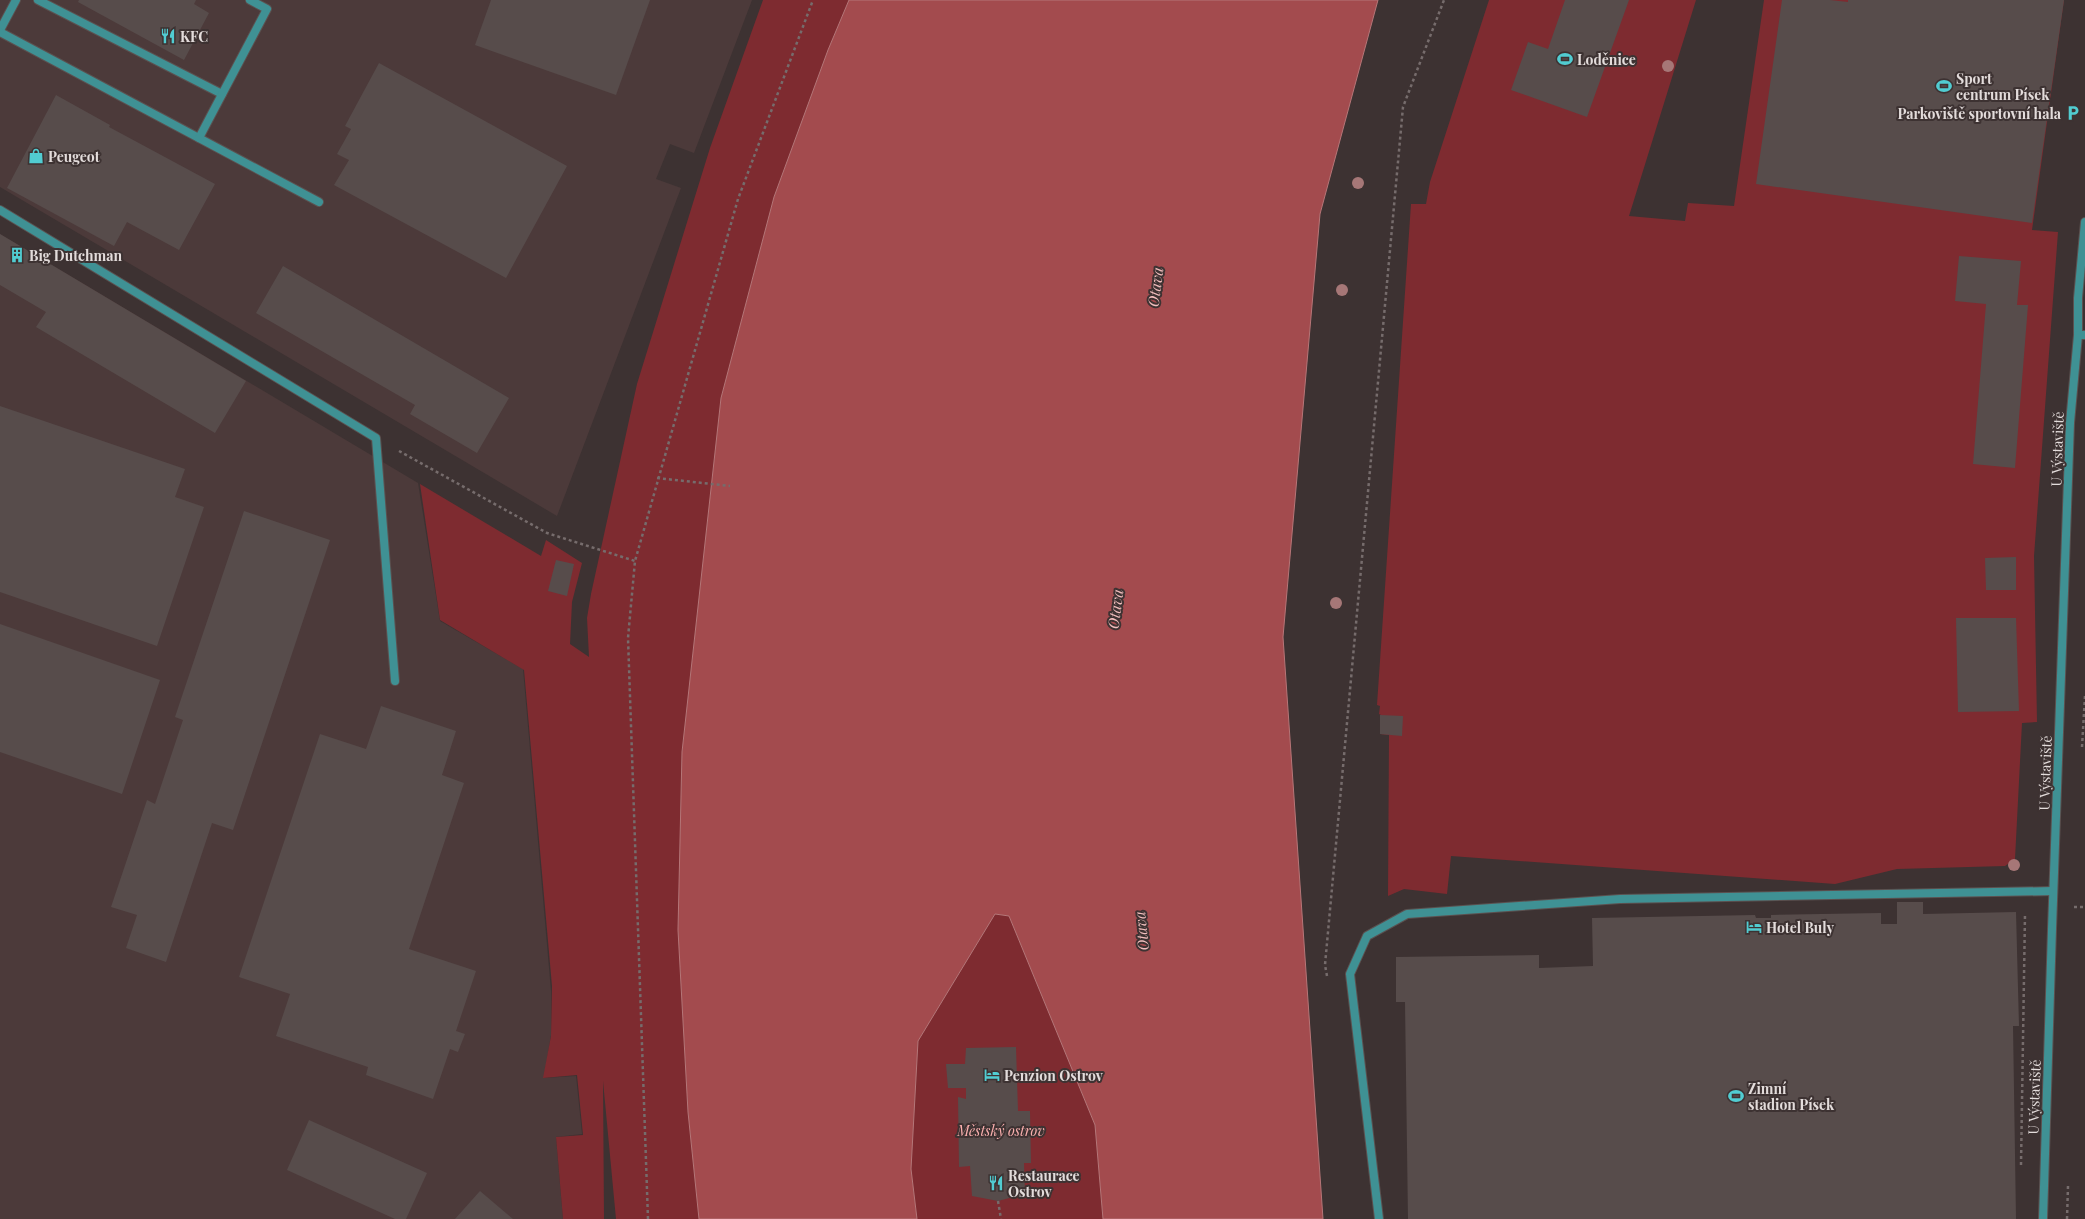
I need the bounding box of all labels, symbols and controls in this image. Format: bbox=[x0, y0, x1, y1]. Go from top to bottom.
restaurant icon: KFC bbox=[159, 27, 177, 45]
place label: KFC bbox=[180, 27, 208, 46]
sports icon: Loděnice bbox=[1556, 50, 1574, 68]
place label: Loděnice bbox=[1577, 50, 1636, 69]
place label: Sport centrum Písek bbox=[1956, 69, 2050, 104]
sports icon: Sport centrum Písek bbox=[1935, 77, 1953, 95]
place label: Parkoviště sportovní hala bbox=[1897, 104, 2062, 123]
parking icon: Parkoviště sportovní hala bbox=[2064, 104, 2082, 122]
shop icon: Peugeot bbox=[27, 147, 45, 165]
place label: Peugeot bbox=[48, 147, 100, 166]
building icon: Big Dutchman bbox=[8, 246, 26, 264]
place label: Big Dutchman bbox=[29, 246, 122, 265]
water label: Otava bbox=[1143, 266, 1167, 308]
street label: U Výstaviště bbox=[2046, 411, 2068, 487]
water label: Otava bbox=[1103, 588, 1127, 630]
street label: U Výstaviště bbox=[2034, 735, 2056, 811]
water label: Otava bbox=[1129, 910, 1153, 952]
hotel icon: Hotel Buly bbox=[1745, 918, 1763, 936]
place label: Hotel Buly bbox=[1766, 918, 1835, 937]
street label: U Výstaviště bbox=[2023, 1059, 2045, 1135]
hotel icon: Penzion Ostrov bbox=[983, 1066, 1001, 1084]
place label: Penzion Ostrov bbox=[1004, 1066, 1104, 1085]
place label: Zimní stadion Písek bbox=[1748, 1079, 1835, 1114]
sports icon: Zimní stadion Písek bbox=[1727, 1087, 1745, 1105]
park label: Městský ostrov bbox=[956, 1121, 1045, 1140]
place label: Restaurace Ostrov bbox=[1008, 1166, 1080, 1201]
restaurant icon: Restaurace Ostrov bbox=[987, 1174, 1005, 1192]

